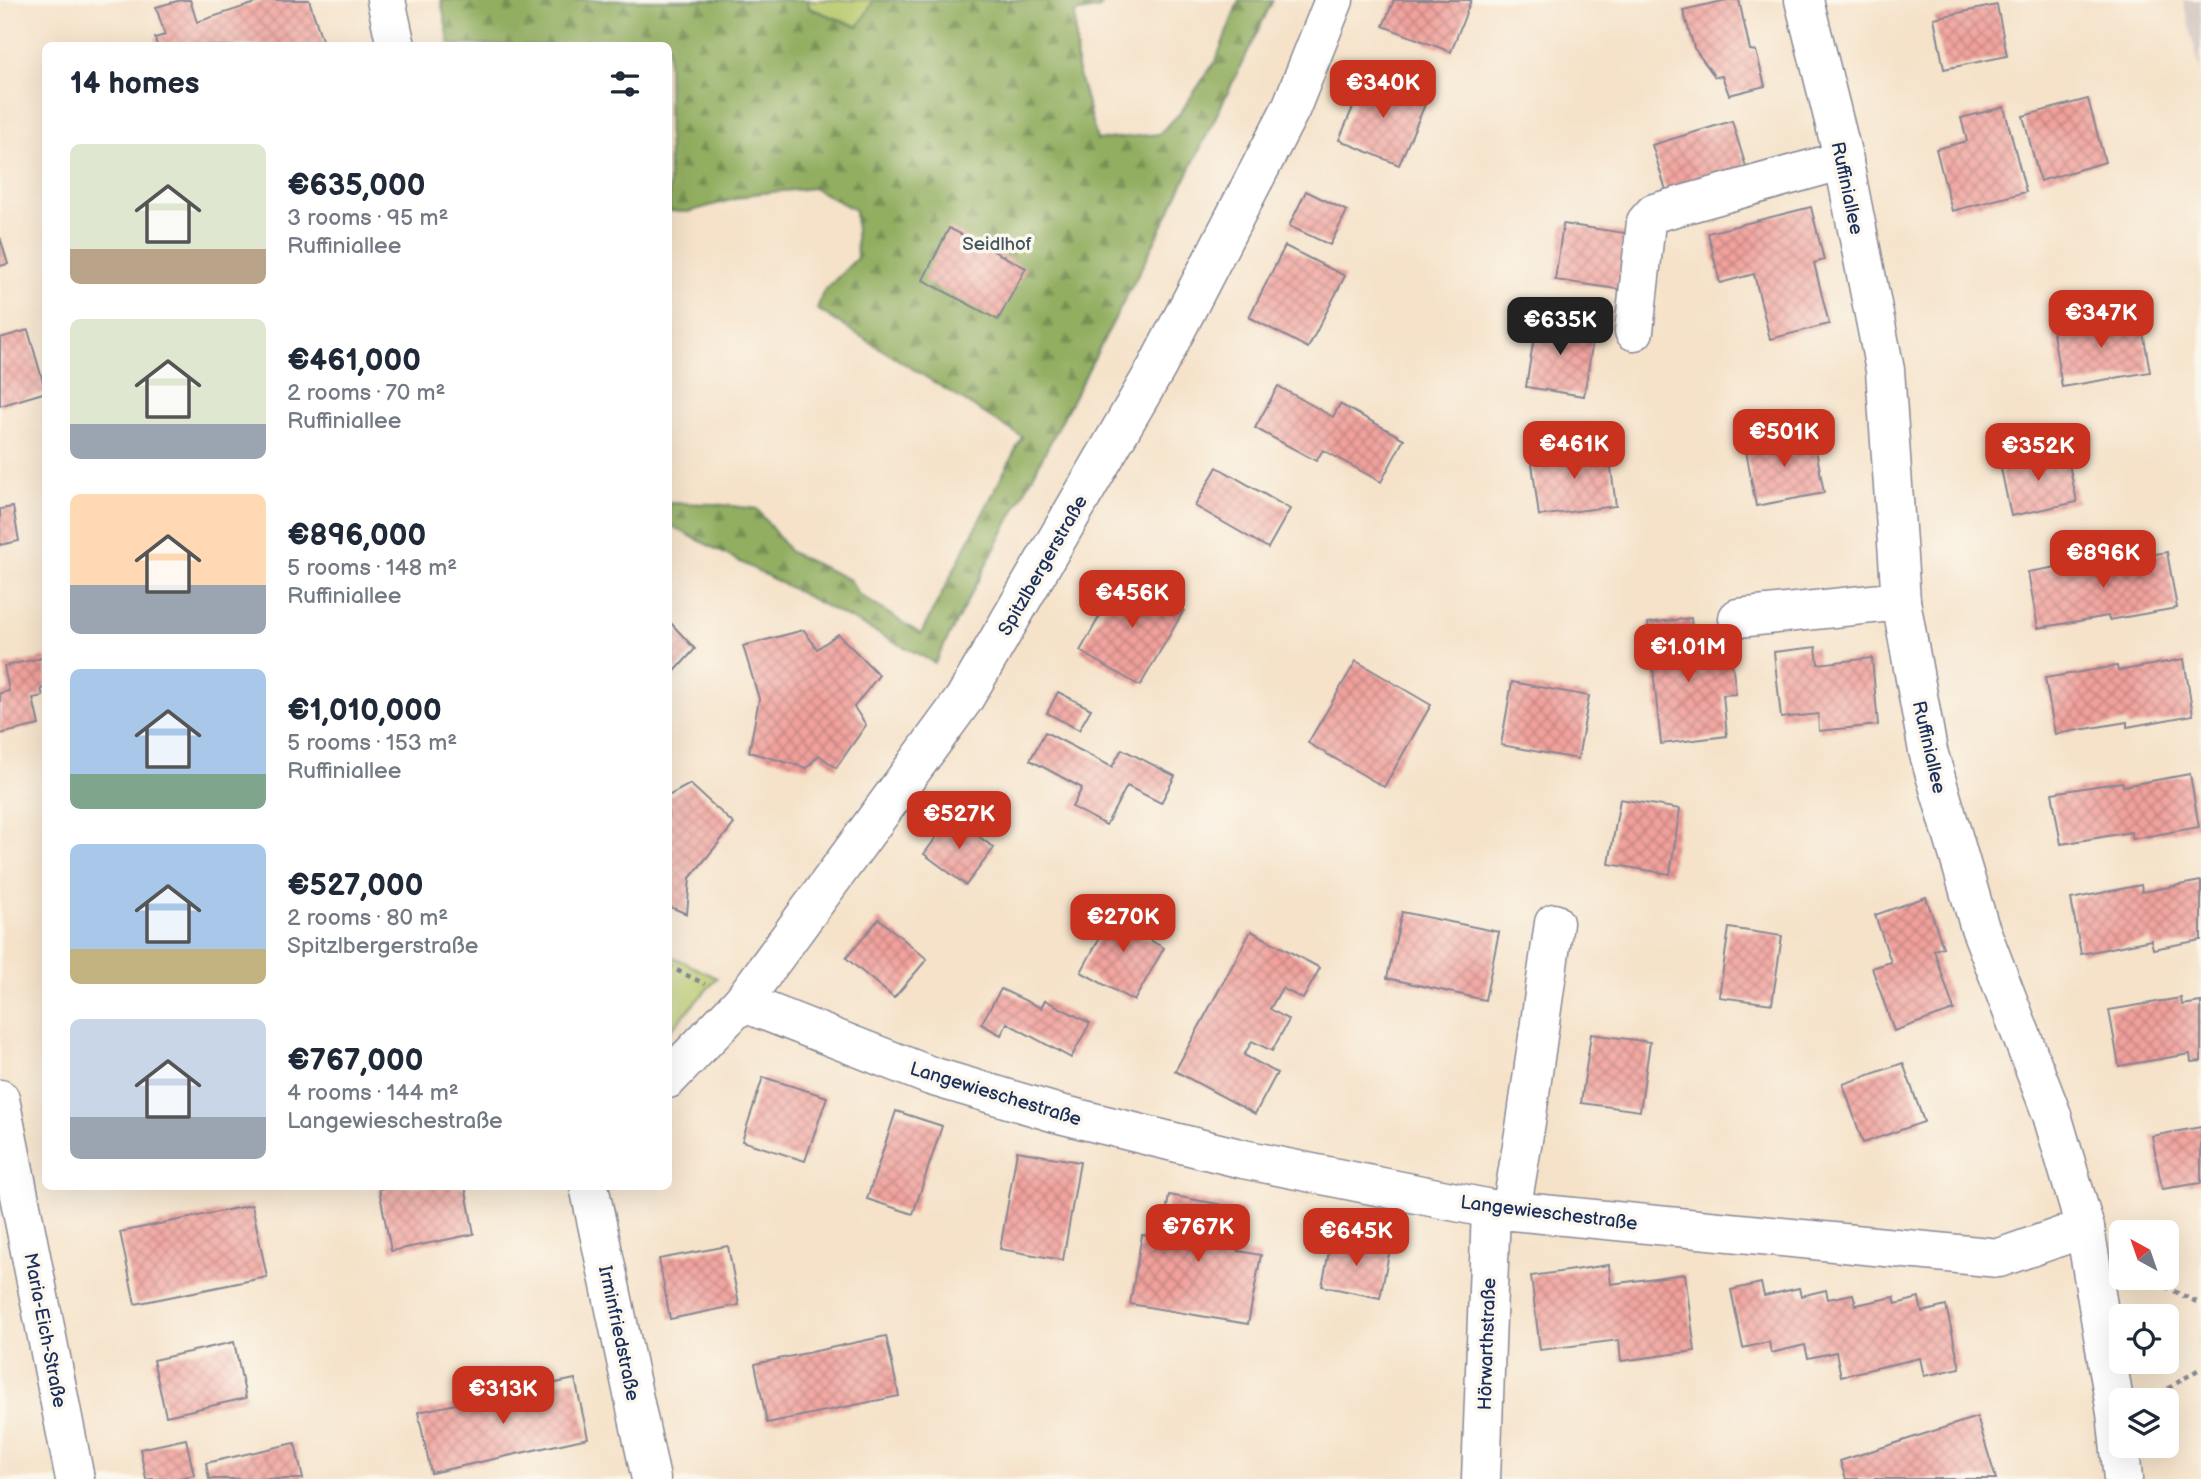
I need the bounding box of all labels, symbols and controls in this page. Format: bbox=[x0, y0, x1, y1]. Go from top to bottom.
pin: €340K bbox=[1334, 60, 1432, 120]
icon: filters bbox=[606, 65, 644, 103]
text: 14 homes bbox=[70, 66, 199, 102]
text: €340K bbox=[1346, 69, 1420, 97]
street label: Ruffiniallee bbox=[1825, 140, 1868, 237]
text: €635,000 bbox=[287, 168, 425, 204]
icon: home bbox=[126, 172, 210, 256]
text: 3 rooms · 95 m² bbox=[287, 204, 448, 232]
text: Ruffiniallee bbox=[287, 232, 401, 260]
park label: Seidlhof bbox=[962, 233, 1032, 256]
pin: €347K bbox=[2052, 290, 2150, 350]
pin: €635K bbox=[1511, 298, 1609, 357]
text: €347K bbox=[2065, 299, 2137, 327]
text: €635K bbox=[1523, 306, 1597, 334]
text: €461,000 bbox=[287, 343, 421, 379]
icon: home bbox=[126, 347, 210, 431]
text: 2 rooms · 70 m² bbox=[287, 379, 446, 407]
text: Ruffiniallee bbox=[287, 407, 401, 435]
pin: €501K bbox=[1735, 410, 1833, 469]
text: €501K bbox=[1749, 418, 1819, 446]
pin: €461K bbox=[1525, 421, 1623, 481]
pin: €352K bbox=[1989, 424, 2087, 483]
text: €461K bbox=[1539, 430, 1609, 458]
text: €352K bbox=[2001, 432, 2075, 460]
street label: Spitzlbergerstraße bbox=[994, 492, 1093, 640]
text: €896,000 bbox=[287, 518, 426, 554]
icon: home bbox=[126, 522, 210, 606]
pin: €896K bbox=[2054, 530, 2152, 590]
text: €896K bbox=[2066, 539, 2140, 567]
text: 5 rooms · 148 m² bbox=[287, 554, 457, 582]
pin: €456K bbox=[1083, 570, 1181, 630]
text: €456K bbox=[1095, 579, 1169, 607]
text: Ruffiniallee bbox=[287, 582, 401, 610]
pin: €1.01M bbox=[1631, 624, 1745, 684]
text: €1.01M bbox=[1650, 633, 1726, 661]
text: €1,010,000 bbox=[287, 693, 442, 729]
icon: home bbox=[126, 697, 210, 781]
street label: Ruffiniallee bbox=[1907, 699, 1950, 796]
text: 5 rooms · 153 m² bbox=[287, 729, 457, 757]
text: Ruffiniallee bbox=[287, 757, 401, 785]
pin: €527K bbox=[910, 792, 1008, 851]
text: €527K bbox=[923, 800, 995, 828]
text: €527,000 bbox=[287, 868, 423, 904]
icon: home bbox=[126, 872, 210, 956]
pin: €270K bbox=[1074, 894, 1172, 954]
text: €270K bbox=[1086, 903, 1160, 931]
text: 2 rooms · 80 m² bbox=[287, 904, 448, 932]
text: Spitzlbergerstraße bbox=[287, 932, 478, 960]
text: €767,000 bbox=[287, 1043, 423, 1079]
icon: home bbox=[126, 1047, 210, 1131]
street label: Langewieschestraße bbox=[907, 1057, 1084, 1131]
text: 4 rooms · 144 m² bbox=[287, 1079, 459, 1107]
text: Langewieschestraße bbox=[287, 1107, 503, 1135]
street label: Langewieschestraße bbox=[1459, 1191, 1639, 1236]
pin: €767K bbox=[1149, 1204, 1247, 1264]
pin: €645K bbox=[1307, 1208, 1405, 1268]
text: €767K bbox=[1162, 1213, 1234, 1241]
text: €645K bbox=[1319, 1217, 1393, 1245]
north arrow bbox=[2109, 1220, 2179, 1290]
map controls bbox=[2109, 1220, 2179, 1458]
street label: Maria-Eich-Straße bbox=[18, 1251, 71, 1410]
street label: Irminfriedstraße bbox=[593, 1264, 644, 1403]
street label: Hörwarthstraße bbox=[1474, 1277, 1501, 1411]
button: locate bbox=[2109, 1304, 2179, 1374]
pin: €313K bbox=[454, 1366, 552, 1426]
text: €313K bbox=[468, 1375, 538, 1403]
button: layers bbox=[2109, 1388, 2179, 1458]

